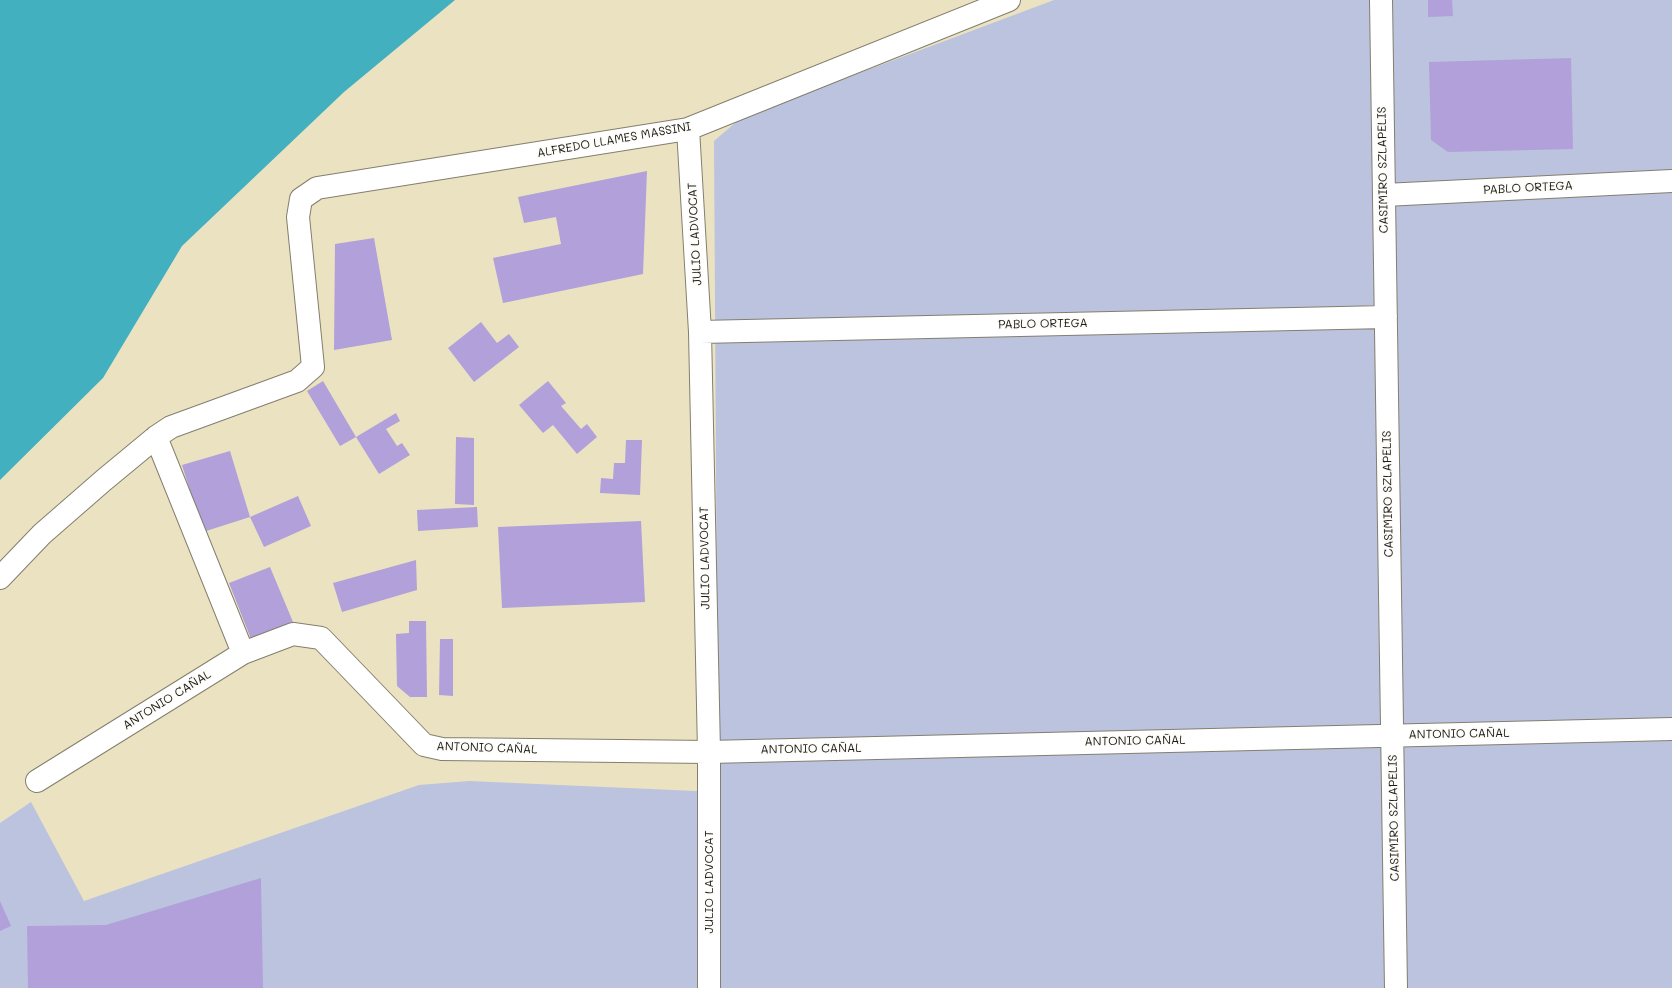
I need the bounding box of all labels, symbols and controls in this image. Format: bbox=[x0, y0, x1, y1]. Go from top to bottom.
street label: CASIMIRO SZLAPELIS bbox=[1375, 107, 1391, 233]
street label: ALFREDO LLAMES MASSINI bbox=[536, 119, 692, 161]
street label: PABLO ORTEGA bbox=[1483, 178, 1573, 198]
street label: JULIO LADVOCAT bbox=[685, 182, 705, 286]
street label: PABLO ORTEGA bbox=[998, 316, 1088, 332]
street label: CASIMIRO SZLAPELIS bbox=[1380, 431, 1396, 557]
street label: JULIO LADVOCAT bbox=[697, 506, 713, 610]
street label: ANTONIO CAÑAL bbox=[120, 667, 214, 733]
street label: ANTONIO CAÑAL bbox=[1408, 726, 1510, 742]
street label: ANTONIO CAÑAL bbox=[1084, 733, 1186, 749]
street label: ANTONIO CAÑAL bbox=[436, 739, 538, 757]
street label: ANTONIO CAÑAL bbox=[760, 741, 862, 757]
street label: CASIMIRO SZLAPELIS bbox=[1386, 755, 1402, 881]
street label: JULIO LADVOCAT bbox=[702, 830, 716, 934]

